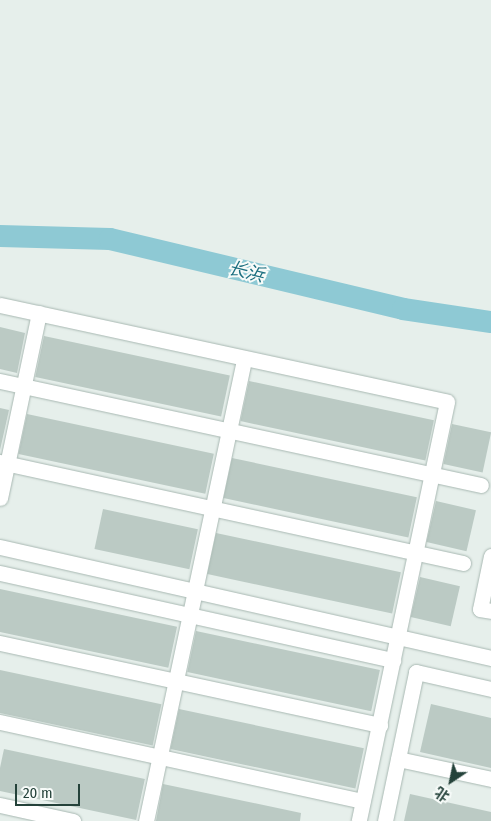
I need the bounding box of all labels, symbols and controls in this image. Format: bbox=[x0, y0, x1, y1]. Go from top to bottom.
water label: 长浜 bbox=[226, 257, 266, 287]
north arrow bbox=[426, 756, 476, 806]
scale bar bbox=[18, 774, 82, 806]
text: 北 bbox=[432, 783, 453, 805]
text: 20 m bbox=[23, 784, 53, 802]

